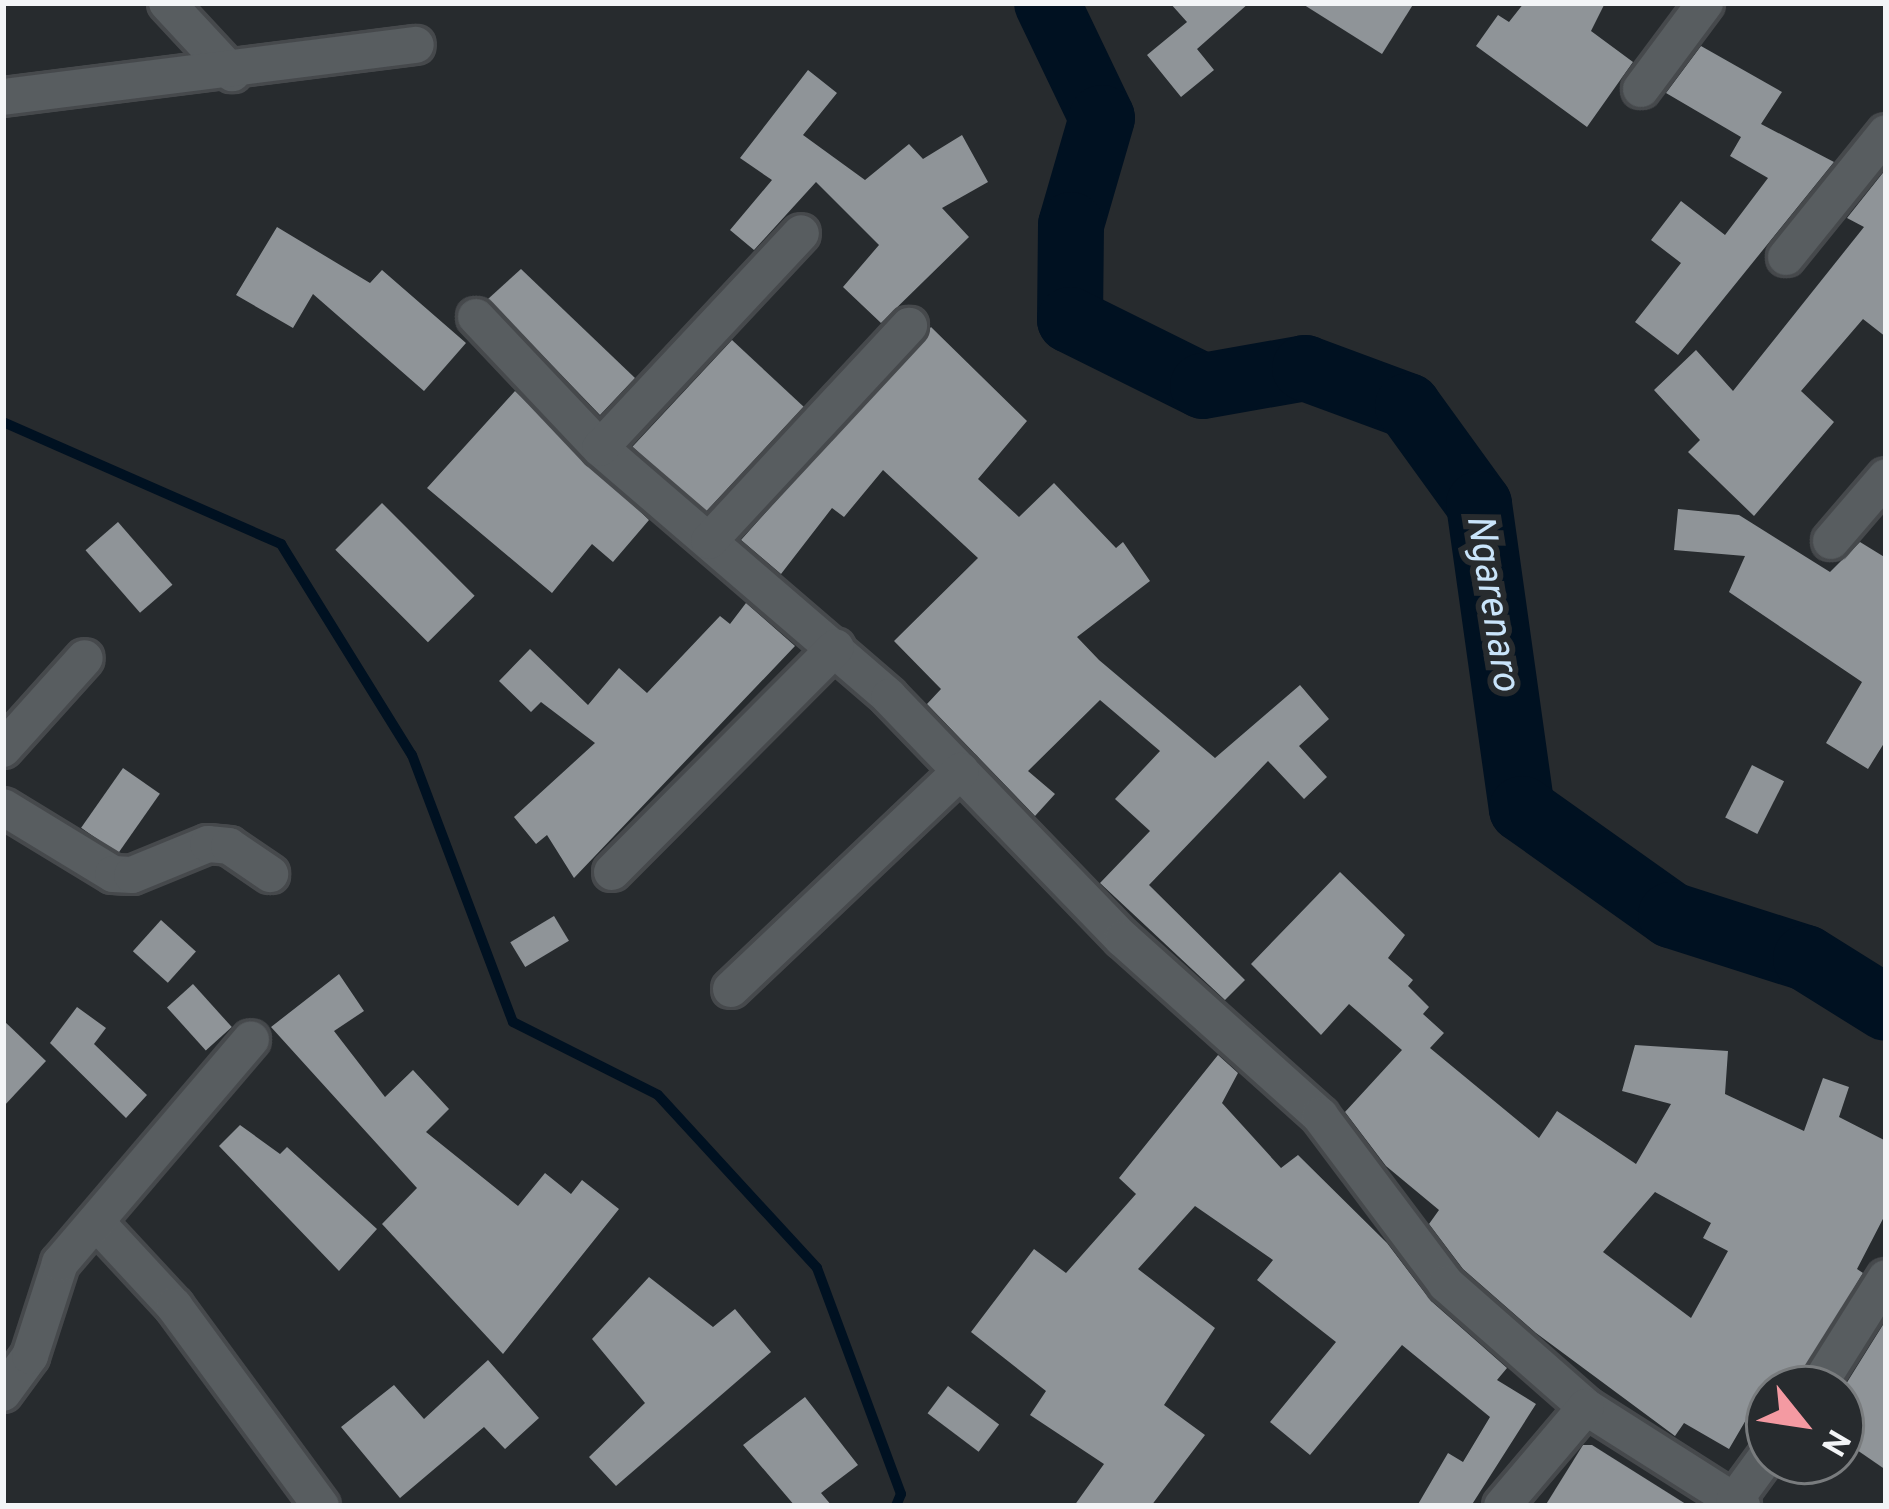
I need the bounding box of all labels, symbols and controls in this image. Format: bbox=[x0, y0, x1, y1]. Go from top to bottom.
water label: Ngarenaro bbox=[1453, 512, 1527, 694]
north arrow bbox=[1745, 1365, 1865, 1485]
text: N bbox=[1809, 1421, 1858, 1462]

